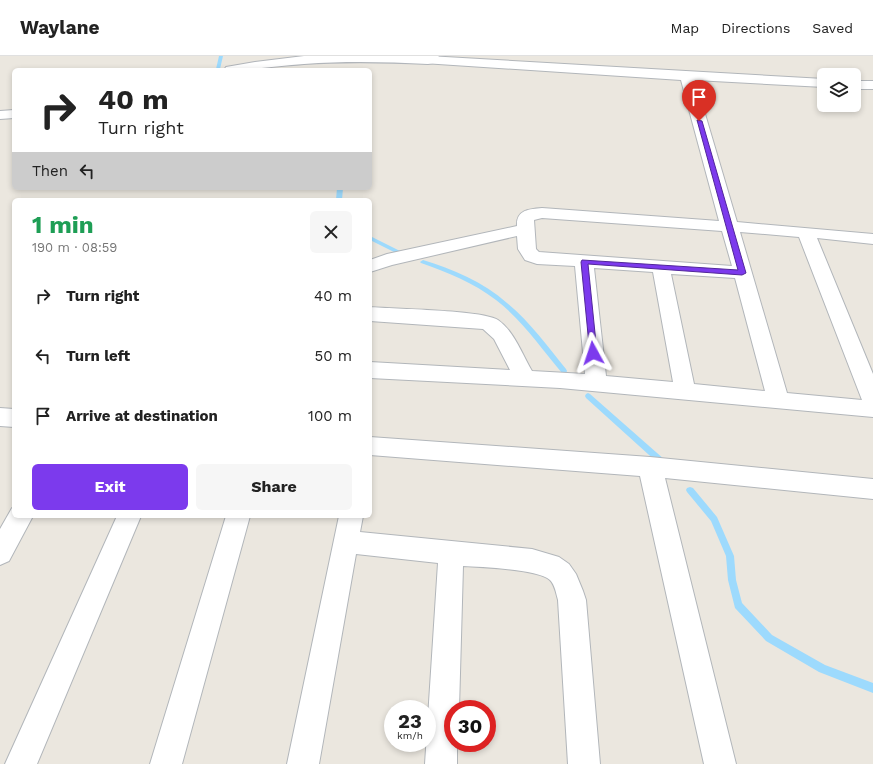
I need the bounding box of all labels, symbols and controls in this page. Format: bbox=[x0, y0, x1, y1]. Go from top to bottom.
text: Waylane bbox=[20, 16, 99, 39]
text: Map bbox=[671, 20, 699, 36]
text: Directions bbox=[721, 20, 790, 36]
text: Saved bbox=[812, 20, 853, 36]
map controls bbox=[817, 68, 861, 112]
button: layers bbox=[817, 68, 861, 112]
pin bbox=[682, 80, 716, 121]
text: 40 m bbox=[98, 83, 168, 116]
icon: right bbox=[32, 84, 84, 136]
icon: arrive bbox=[688, 86, 710, 108]
text: Turn right bbox=[98, 117, 184, 138]
icon: left bbox=[76, 160, 98, 182]
text: Then bbox=[32, 162, 68, 180]
text: 1 min bbox=[32, 211, 94, 239]
button: close bbox=[310, 211, 352, 253]
text: 190 m · 08:59 bbox=[32, 240, 117, 255]
icon: right bbox=[32, 285, 54, 307]
text: Turn right bbox=[66, 287, 139, 305]
text: 40 m bbox=[314, 287, 352, 305]
position arrow bbox=[572, 332, 614, 374]
icon: left bbox=[32, 345, 54, 367]
text: Turn left bbox=[66, 347, 130, 365]
text: 50 m bbox=[315, 347, 352, 365]
icon: arrive bbox=[32, 405, 54, 427]
text: Arrive at destination bbox=[66, 407, 218, 425]
text: 100 m bbox=[308, 407, 352, 425]
button: Exit bbox=[32, 464, 188, 510]
button: Share bbox=[196, 464, 352, 510]
speed limit sign: 30 bbox=[444, 700, 496, 752]
text: 23 bbox=[398, 709, 422, 733]
text: km/h bbox=[397, 730, 423, 741]

